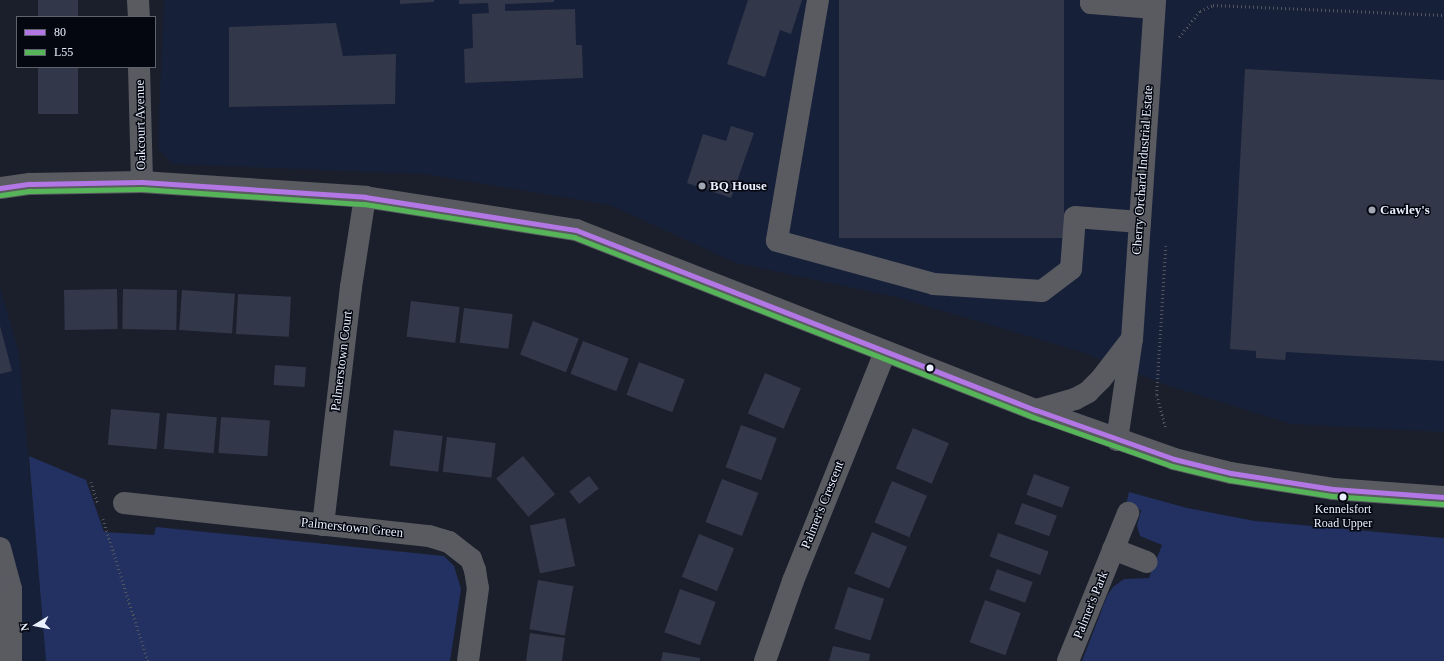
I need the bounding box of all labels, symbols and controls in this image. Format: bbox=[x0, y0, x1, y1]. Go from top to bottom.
legend bbox=[16, 16, 156, 68]
text: 80 bbox=[54, 25, 66, 39]
text: L55 bbox=[54, 45, 73, 59]
street label: Oakcourt Avenue bbox=[132, 79, 150, 171]
street label: Cherry Orchard Industrial Estate bbox=[1129, 85, 1157, 255]
place label: BQ House bbox=[710, 178, 767, 194]
marker: BQ House bbox=[697, 181, 707, 191]
place label: Cawley's bbox=[1380, 202, 1430, 218]
marker: Cawley's bbox=[1367, 205, 1377, 215]
street label: Palmerstown Court bbox=[328, 310, 356, 412]
unlabelled marker bbox=[925, 363, 935, 373]
street label: Palmer's Crescent bbox=[798, 459, 848, 551]
marker: Kennelsfort Road Upper bbox=[1338, 492, 1348, 502]
place label: Kennelsfort Road Upper bbox=[1314, 503, 1372, 531]
street label: Palmerstown Green bbox=[300, 515, 404, 541]
street label: Palmer's Park bbox=[1070, 569, 1112, 641]
north arrow bbox=[16, 605, 56, 645]
text: N bbox=[18, 622, 31, 632]

